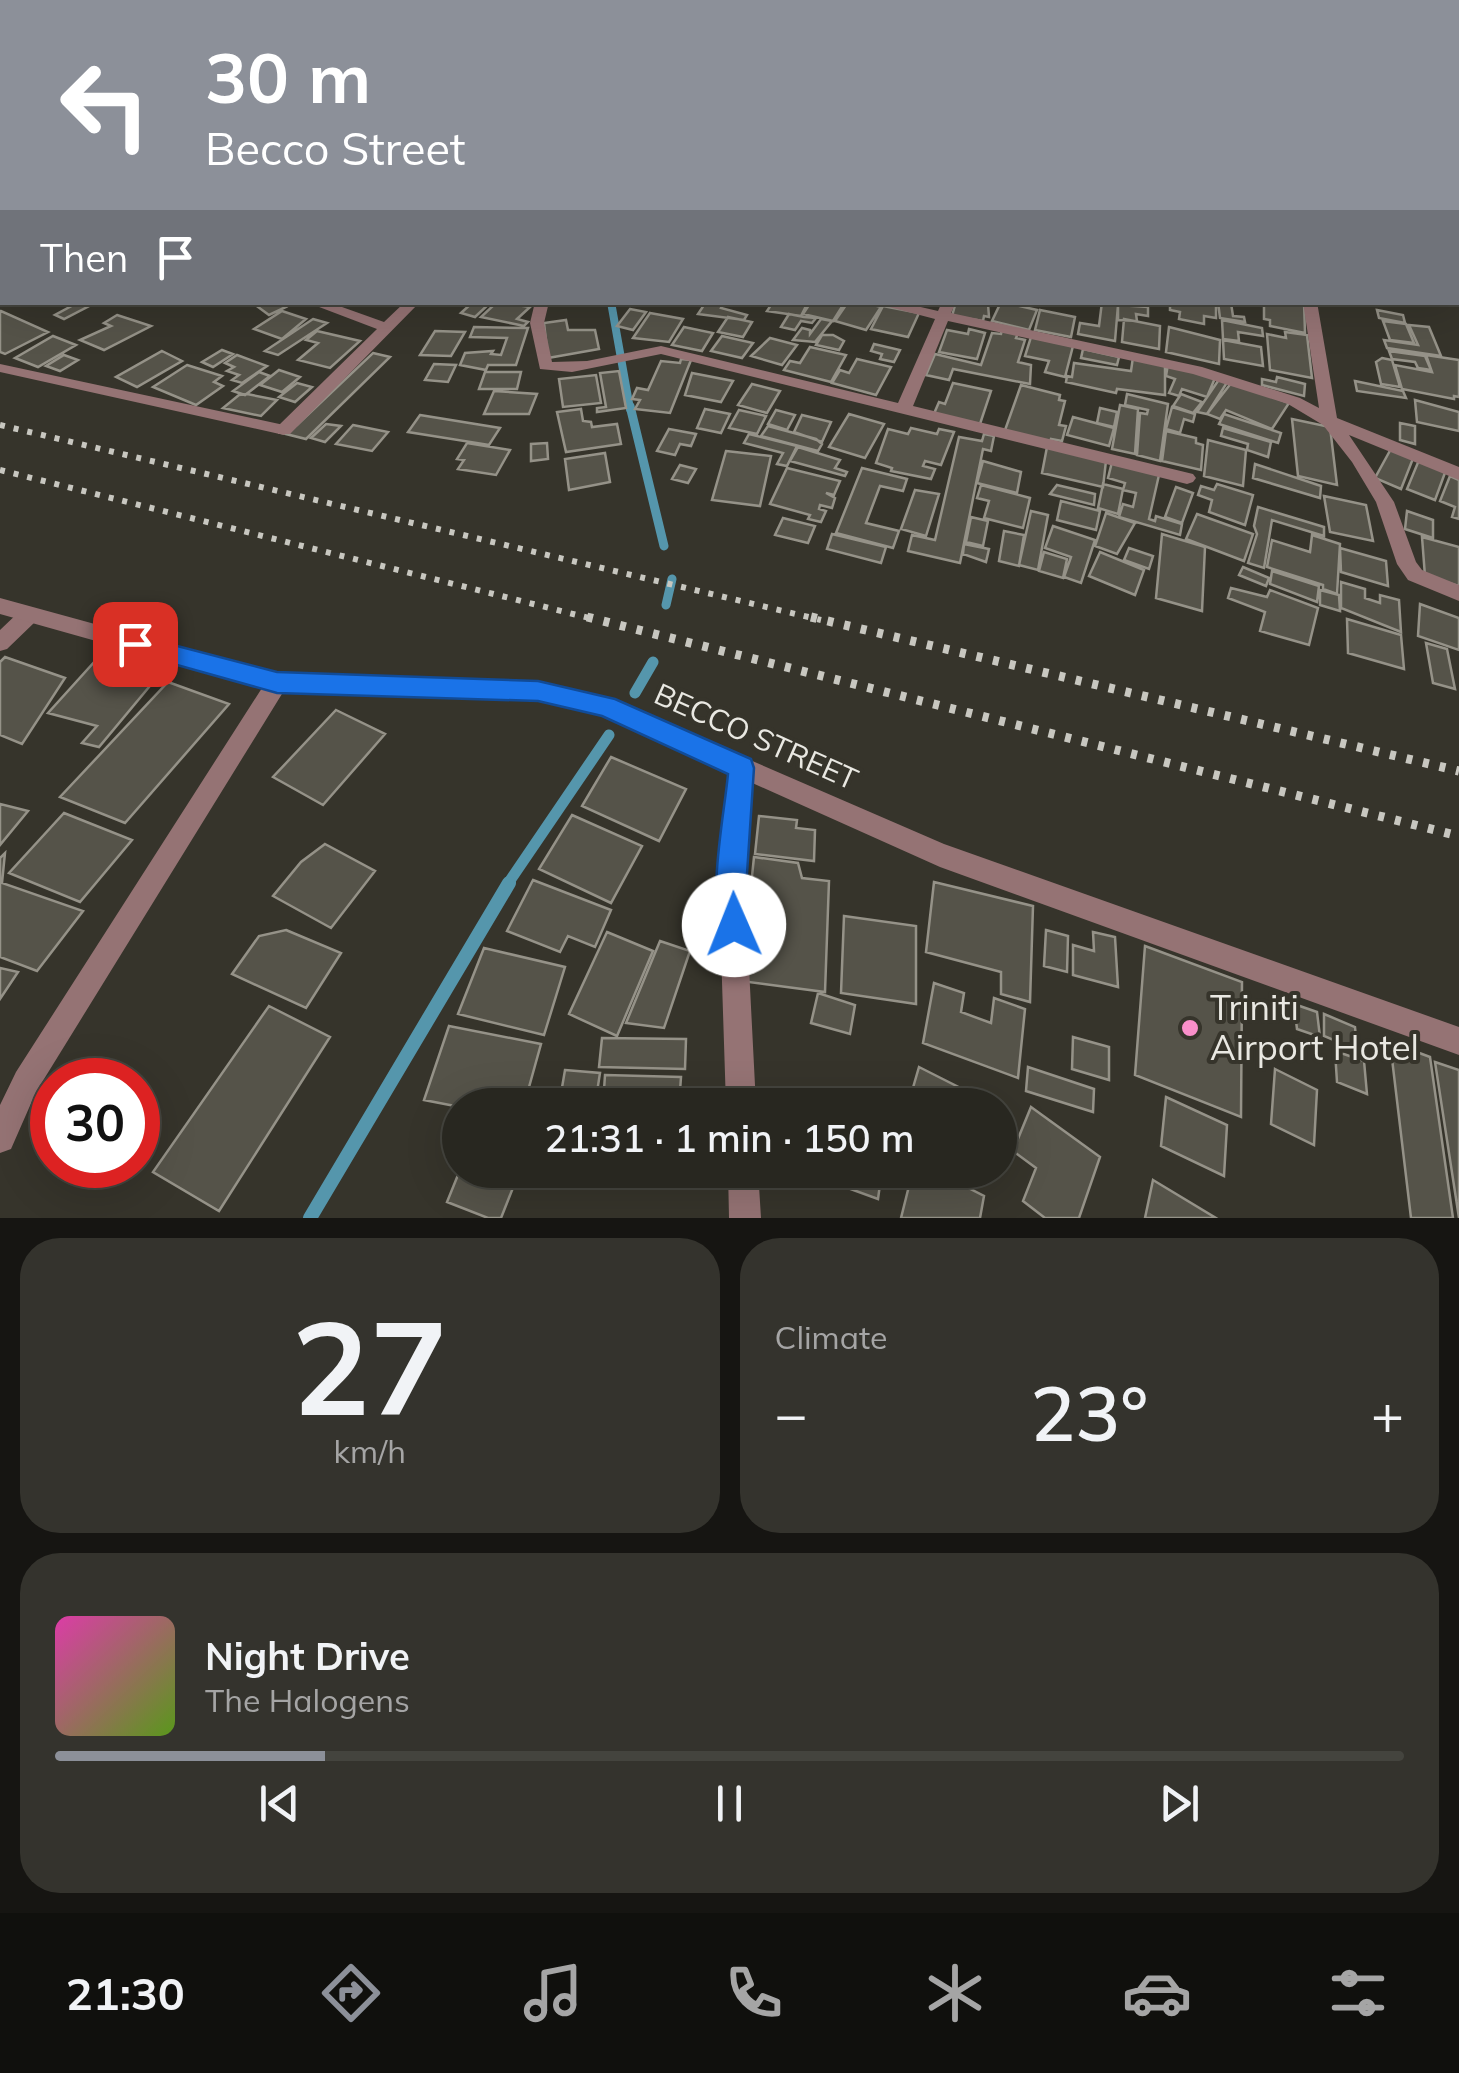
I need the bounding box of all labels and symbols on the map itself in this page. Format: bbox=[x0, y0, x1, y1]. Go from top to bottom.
pin bbox=[93, 602, 178, 687]
street label: BECCO STREET bbox=[649, 674, 864, 798]
position arrow bbox=[682, 873, 786, 977]
place label: Triniti Airport Hotel bbox=[1210, 985, 1419, 1069]
marker: Triniti Airport Hotel bbox=[1179, 1017, 1201, 1039]
speed limit sign: 30 bbox=[30, 1058, 160, 1188]

